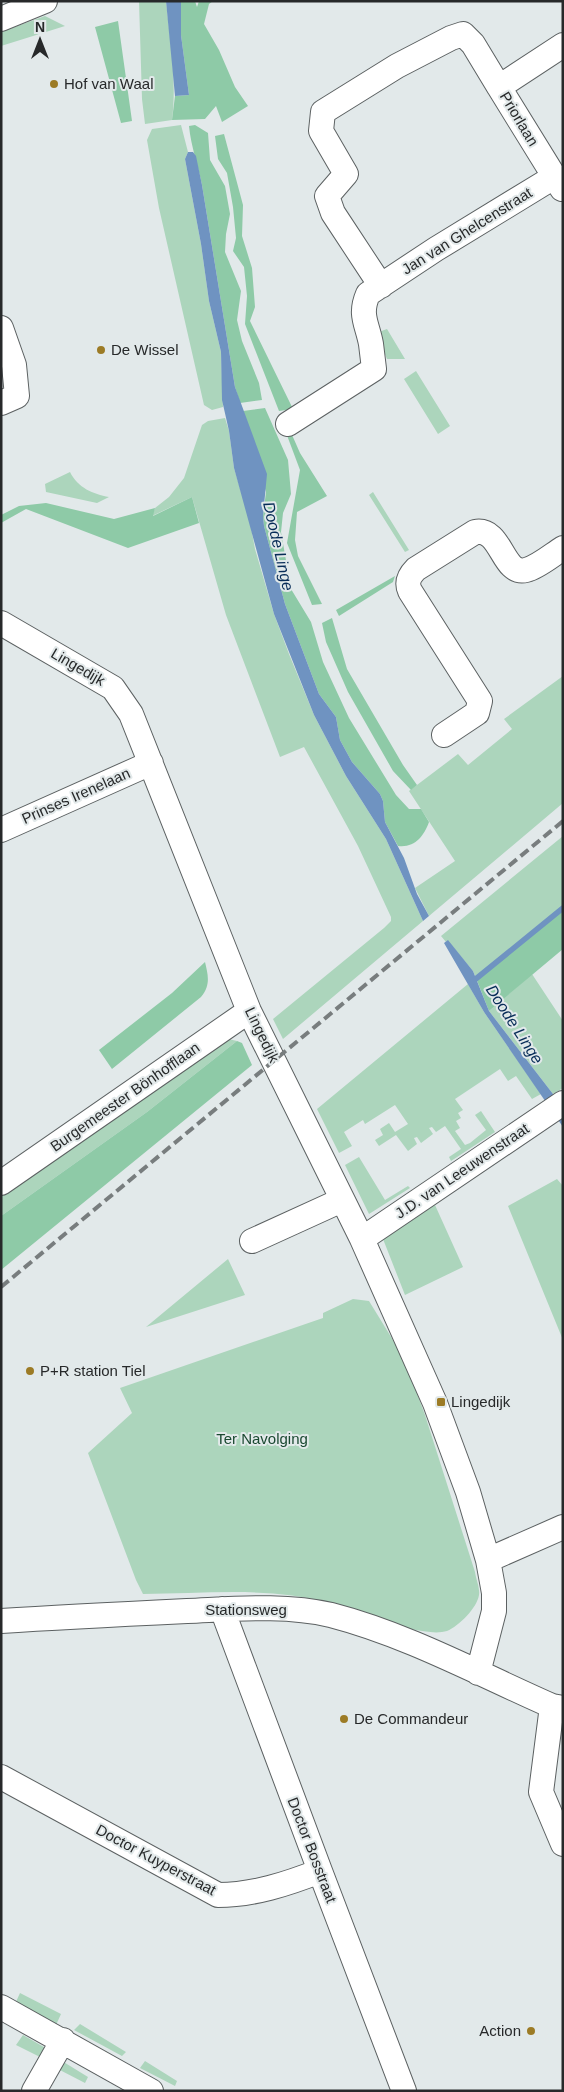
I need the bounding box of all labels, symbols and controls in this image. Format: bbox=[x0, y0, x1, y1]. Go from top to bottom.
north arrow bbox=[15, 15, 65, 65]
text: N bbox=[35, 19, 45, 35]
place label: Hof van Waal bbox=[64, 75, 153, 92]
marker: Hof van Waal bbox=[48, 78, 60, 90]
street label: Priorlaan bbox=[497, 89, 542, 149]
street label: Jan van Ghelcenstraat bbox=[399, 183, 536, 278]
place label: De Wissel bbox=[111, 341, 179, 358]
marker: De Wissel bbox=[95, 344, 107, 356]
water label: Doode Linge bbox=[260, 500, 297, 592]
street label: Lingedijk bbox=[48, 644, 109, 689]
street label: Prinses Irenelaan bbox=[19, 764, 133, 827]
water label: Doode Linge bbox=[483, 982, 546, 1067]
street label: Lingedijk bbox=[242, 1004, 283, 1066]
street label: Burgemeester Bönhofflaan bbox=[47, 1039, 203, 1155]
street label: J.D. van Leeuwenstraat bbox=[392, 1119, 532, 1222]
place label: P+R station Tiel bbox=[40, 1362, 145, 1379]
marker: P+R station Tiel bbox=[24, 1365, 36, 1377]
place label: Lingedijk bbox=[451, 1393, 511, 1410]
marker: Lingedijk bbox=[435, 1396, 447, 1408]
park label: Ter Navolging bbox=[216, 1430, 308, 1447]
street label: Stationsweg bbox=[205, 1601, 287, 1618]
place label: De Commandeur bbox=[354, 1710, 468, 1727]
marker: De Commandeur bbox=[338, 1713, 350, 1725]
street label: Doctor Bosstraat bbox=[285, 1795, 341, 1906]
street label: Doctor Kuyperstraat bbox=[93, 1821, 220, 1899]
place label: Action bbox=[479, 2022, 521, 2039]
marker: Action bbox=[525, 2025, 537, 2037]

